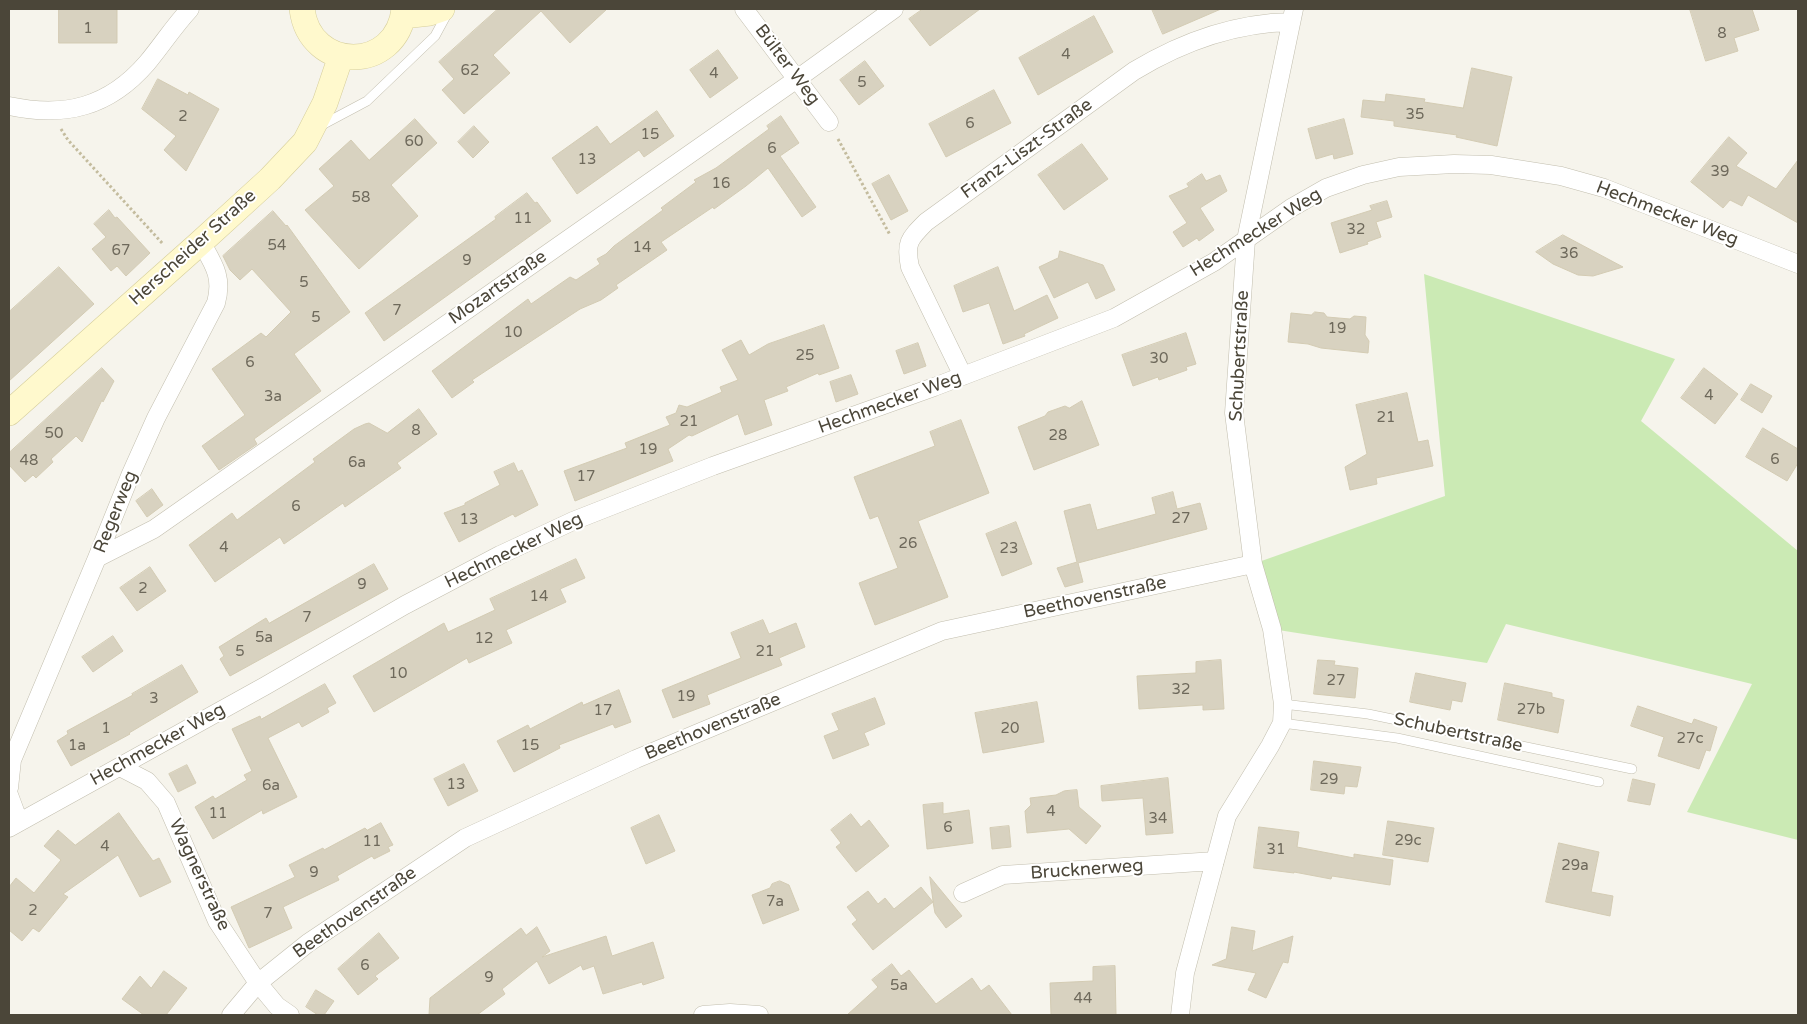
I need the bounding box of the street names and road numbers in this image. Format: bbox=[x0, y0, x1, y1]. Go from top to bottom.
street label: Bülter Weg bbox=[750, 20, 824, 110]
street label: Franz-Liszt-Straße bbox=[957, 94, 1097, 204]
street label: Hechmecker Weg bbox=[1593, 177, 1741, 251]
street label: Hechmecker Weg bbox=[1186, 184, 1326, 282]
street label: Herscheider Straße bbox=[125, 185, 261, 311]
street label: Mozartstraße bbox=[445, 246, 551, 330]
street label: Schubertstraße bbox=[1226, 290, 1254, 422]
street label: Hechmecker Weg bbox=[815, 367, 965, 439]
street label: Regerweg bbox=[90, 468, 142, 556]
street label: Hechmecker Weg bbox=[442, 508, 586, 594]
street label: Beethovenstraße bbox=[1022, 572, 1168, 624]
street label: Beethovenstraße bbox=[642, 689, 784, 765]
street label: Hechmecker Weg bbox=[87, 699, 229, 791]
street label: Schubertstraße bbox=[1391, 709, 1525, 757]
street label: Wagnerstraße bbox=[164, 816, 234, 934]
street label: Brucknerweg bbox=[1030, 855, 1144, 885]
street label: Beethovenstraße bbox=[289, 862, 421, 964]

